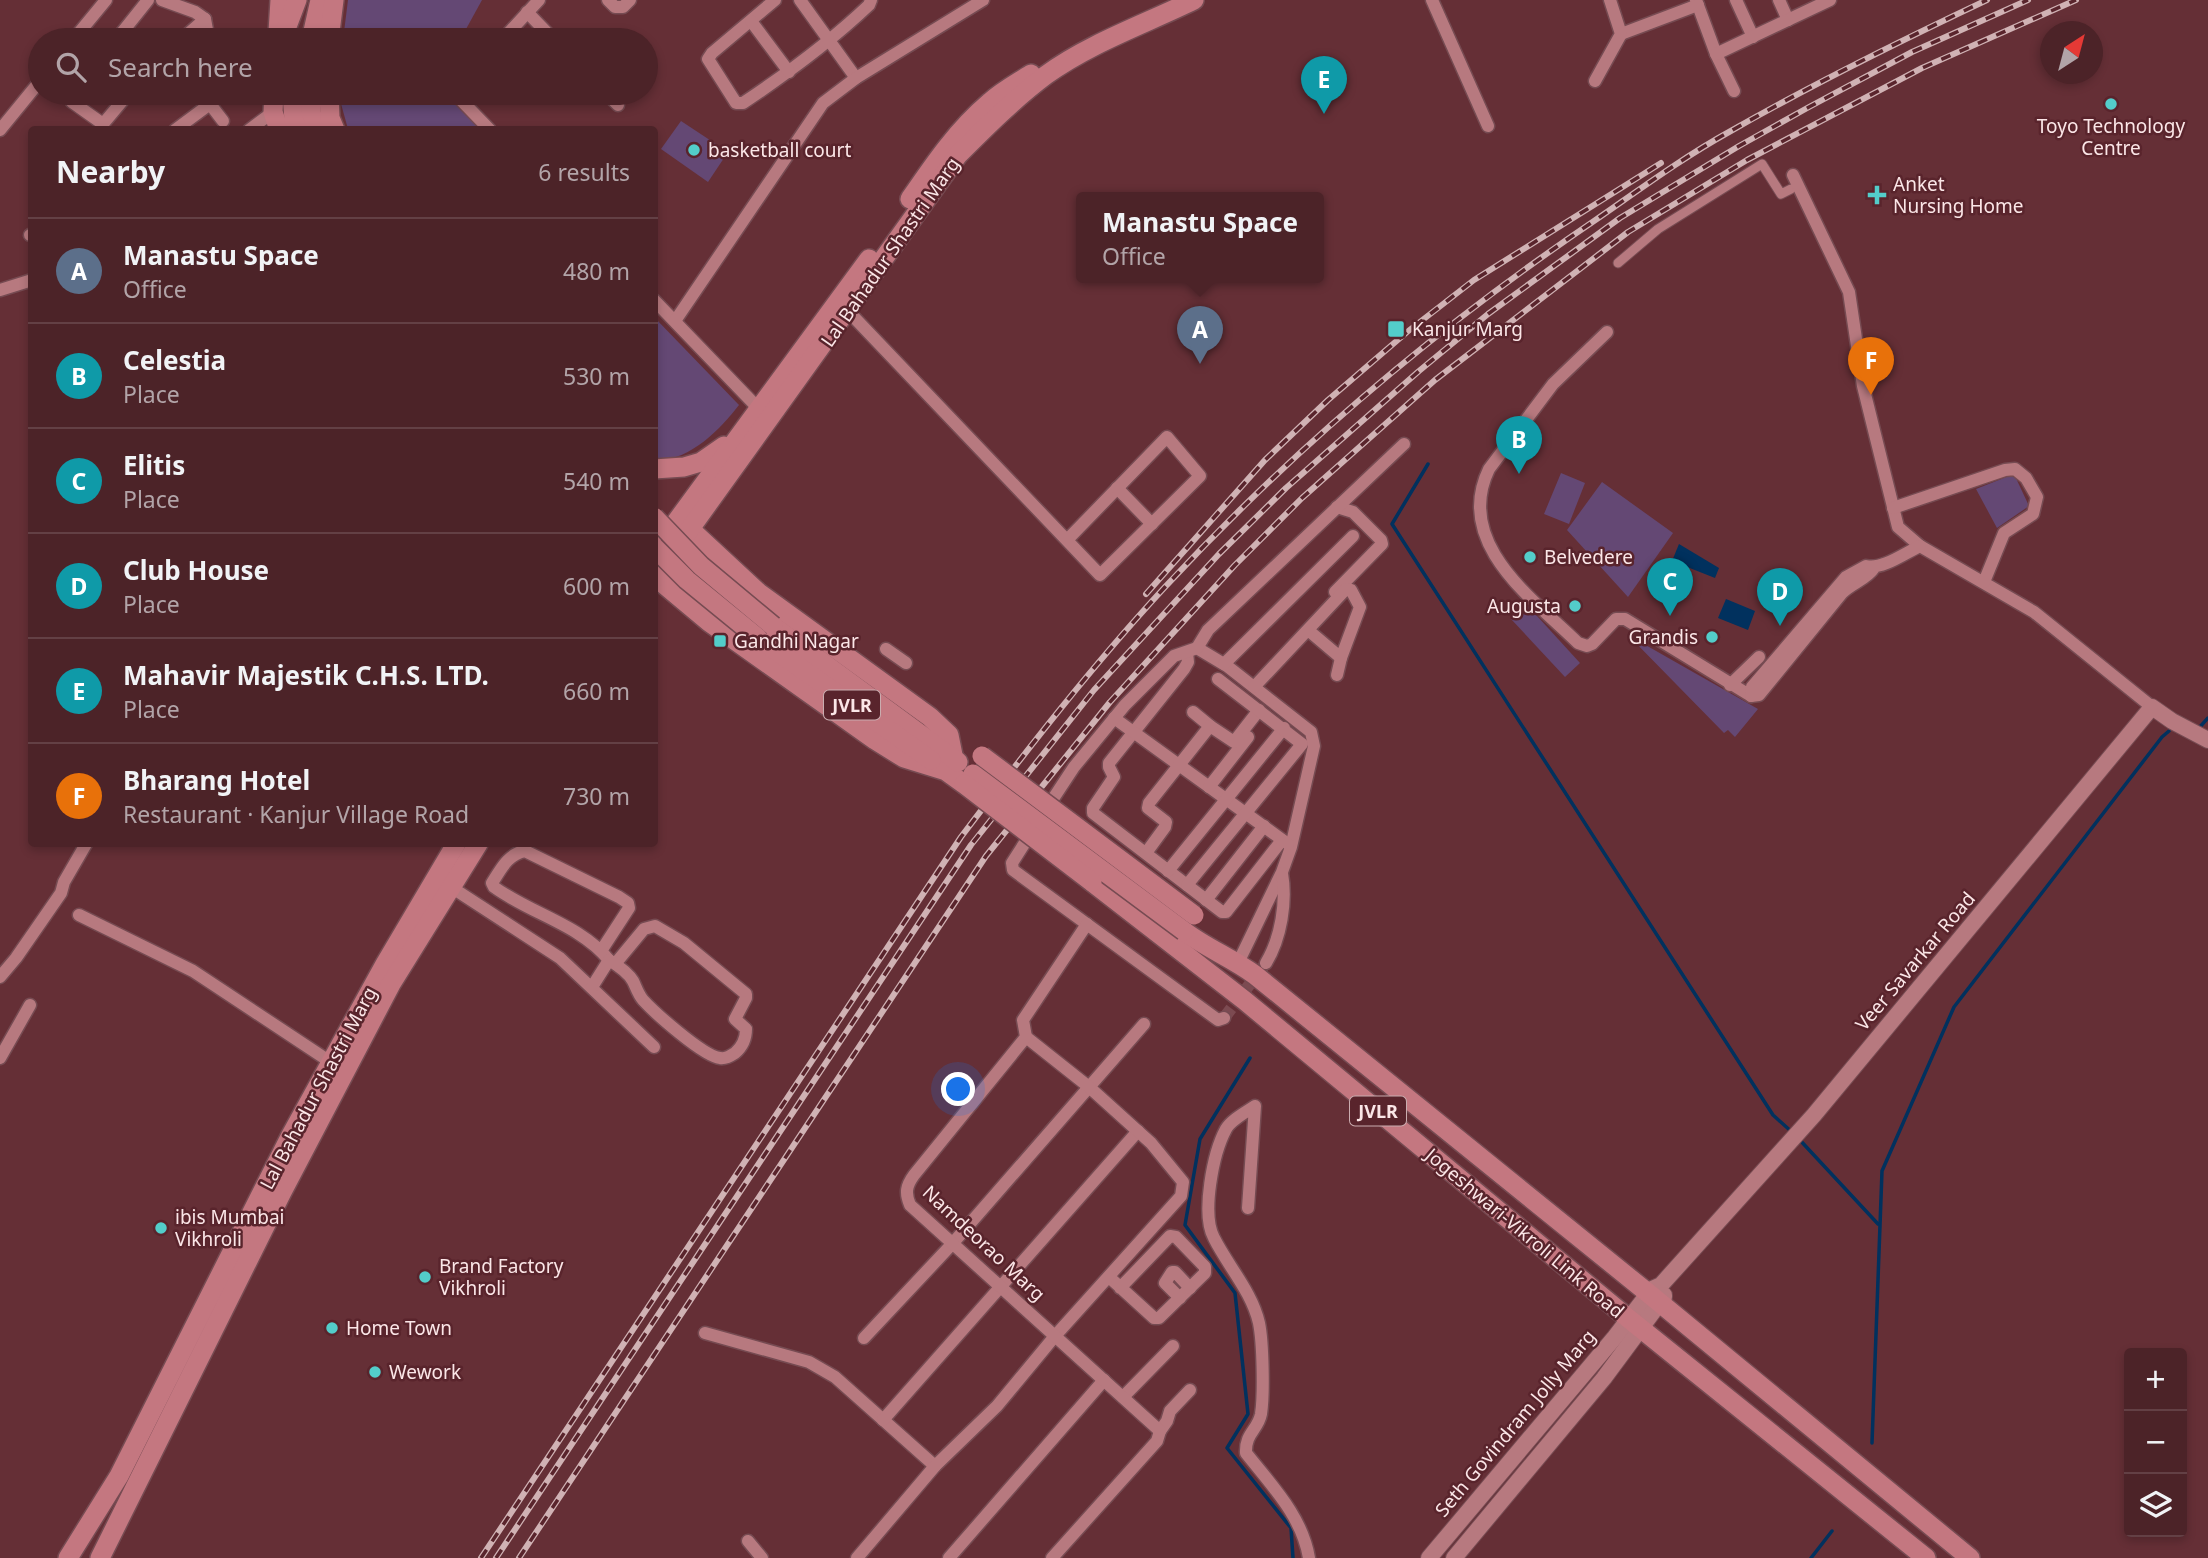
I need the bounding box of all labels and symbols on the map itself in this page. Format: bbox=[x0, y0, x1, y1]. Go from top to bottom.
north arrow bbox=[2040, 21, 2103, 84]
pin: E bbox=[1301, 56, 1347, 114]
marker: Toyo Technology Centre bbox=[2103, 96, 2119, 112]
place label: Toyo Technology Centre bbox=[2037, 113, 2185, 161]
place label: basketball court bbox=[708, 137, 851, 163]
marker: basketball court bbox=[686, 142, 702, 158]
street label: Lal Bahadur Shastri Marg bbox=[815, 152, 965, 352]
place label: Anket Nursing Home bbox=[1893, 171, 2023, 219]
marker: Anket Nursing Home bbox=[1867, 185, 1887, 205]
pin: A bbox=[1177, 306, 1223, 364]
place label: Kanjur Marg bbox=[1412, 316, 1523, 342]
marker: Kanjur Marg bbox=[1386, 319, 1406, 339]
pin: F bbox=[1848, 337, 1894, 395]
pin: B bbox=[1496, 416, 1542, 474]
place label: Belvedere bbox=[1544, 544, 1633, 570]
marker: Belvedere bbox=[1522, 549, 1538, 565]
pin: C bbox=[1647, 558, 1693, 616]
pin: D bbox=[1757, 568, 1803, 626]
place label: Augusta bbox=[1487, 593, 1561, 619]
marker: Augusta bbox=[1567, 598, 1583, 614]
place label: Grandis bbox=[1629, 624, 1698, 650]
place label: Gandhi Nagar bbox=[734, 628, 859, 654]
marker: Grandis bbox=[1704, 629, 1720, 645]
marker: Gandhi Nagar bbox=[712, 633, 728, 649]
road number: JVLR bbox=[824, 690, 880, 720]
street label: Veer Savarkar Road bbox=[1849, 886, 1981, 1036]
street label: Lal Bahadur Shastri Marg bbox=[254, 982, 382, 1194]
your location bbox=[941, 1072, 975, 1106]
road number: JVLR bbox=[1350, 1096, 1406, 1126]
street label: Jogeshwari-Vikroli Link Road bbox=[1419, 1141, 1630, 1324]
street label: Namdeorao Marg bbox=[917, 1179, 1051, 1307]
place label: ibis Mumbai Vikhroli bbox=[175, 1204, 285, 1252]
marker: ibis Mumbai Vikhroli bbox=[153, 1220, 169, 1236]
place label: Brand Factory Vikhroli bbox=[439, 1253, 564, 1301]
marker: Brand Factory Vikhroli bbox=[417, 1269, 433, 1285]
place label: Home Town bbox=[346, 1315, 452, 1341]
marker: Home Town bbox=[324, 1320, 340, 1336]
street label: Seth Govindram Jolly Marg bbox=[1429, 1324, 1601, 1522]
place label: Wework bbox=[389, 1359, 461, 1385]
marker: Wework bbox=[367, 1364, 383, 1380]

